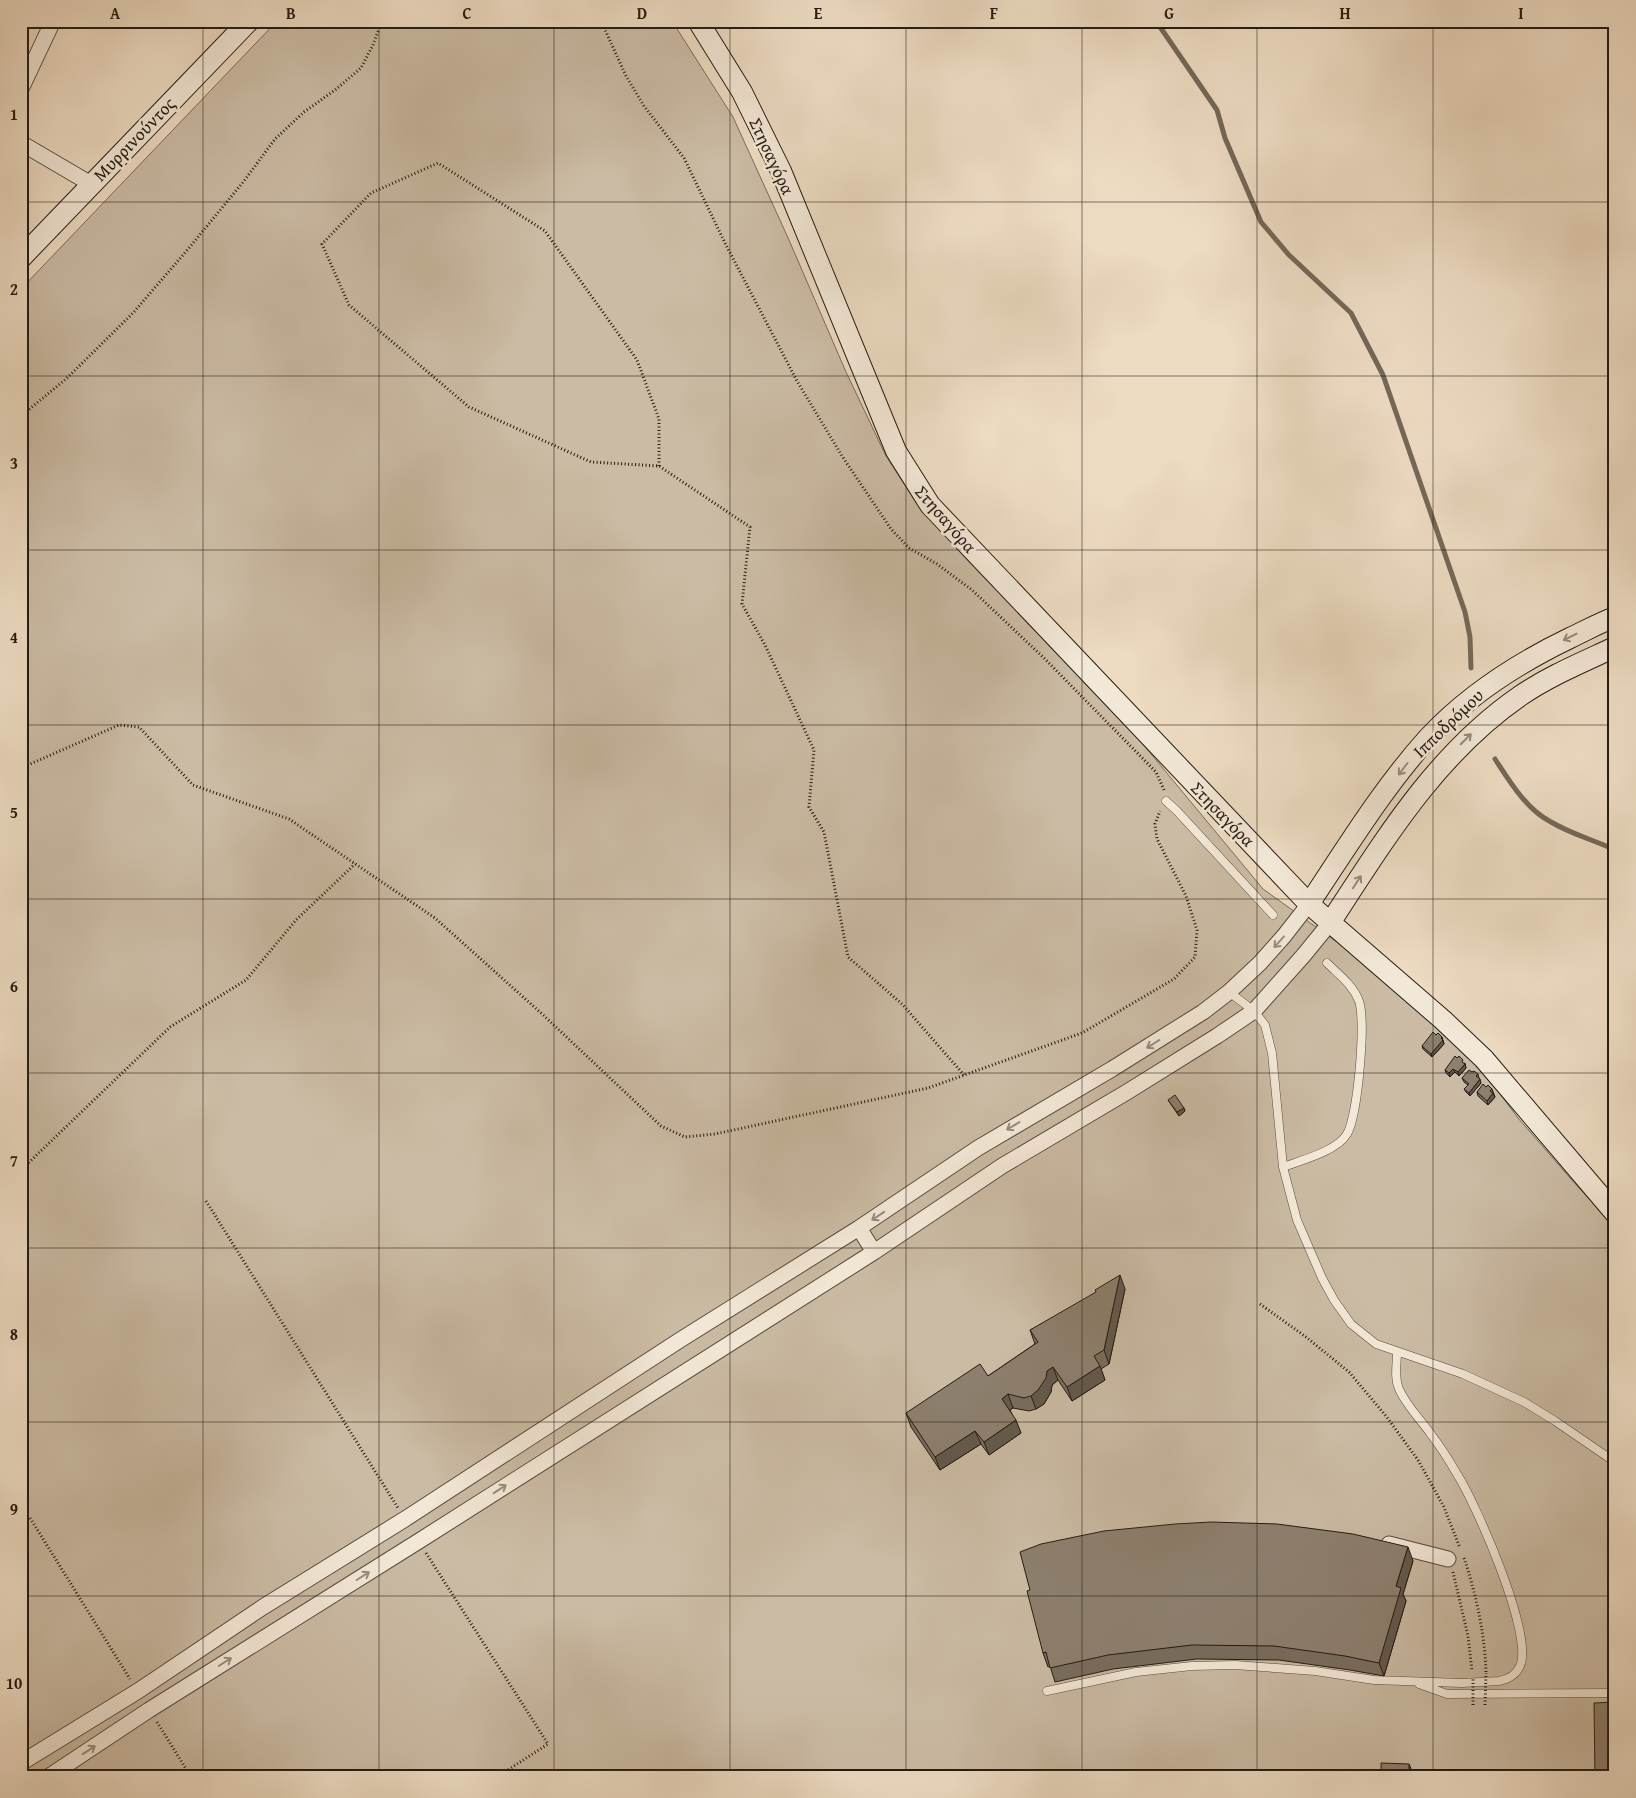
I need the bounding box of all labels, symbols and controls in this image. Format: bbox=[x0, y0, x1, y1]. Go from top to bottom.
text: A bbox=[110, 1, 121, 25]
text: B bbox=[286, 1, 296, 25]
text: C bbox=[462, 1, 472, 25]
text: D bbox=[637, 1, 647, 25]
text: E bbox=[814, 1, 823, 25]
text: F bbox=[990, 1, 998, 25]
text: G bbox=[1164, 1, 1174, 25]
text: H bbox=[1339, 1, 1351, 25]
text: I bbox=[1518, 1, 1524, 25]
street label: Μυρρινούντος bbox=[87, 90, 182, 187]
text: 1 bbox=[10, 102, 18, 126]
street label: Στησαγόρα bbox=[742, 113, 802, 199]
text: 2 bbox=[10, 277, 18, 301]
text: 3 bbox=[10, 451, 18, 475]
street label: Στησαγόρα bbox=[909, 479, 983, 559]
text: 4 bbox=[10, 625, 18, 649]
one-way arrow bbox=[1563, 633, 1578, 643]
street label: Ιπποδρόμου bbox=[1406, 682, 1490, 764]
one-way arrow bbox=[1460, 733, 1473, 745]
one-way arrow bbox=[1398, 762, 1408, 776]
street label: Στησαγόρα bbox=[1185, 775, 1261, 853]
text: 5 bbox=[10, 800, 18, 824]
one-way arrow bbox=[1352, 875, 1362, 889]
one-way arrow bbox=[1273, 936, 1285, 949]
text: 6 bbox=[10, 974, 18, 998]
one-way arrow bbox=[1147, 1039, 1161, 1049]
one-way arrow bbox=[1007, 1122, 1021, 1132]
text: 7 bbox=[10, 1148, 18, 1172]
one-way arrow bbox=[871, 1211, 885, 1221]
text: 8 bbox=[10, 1322, 18, 1346]
one-way arrow bbox=[493, 1484, 507, 1494]
text: 9 bbox=[10, 1497, 18, 1521]
one-way arrow bbox=[356, 1571, 370, 1581]
one-way arrow bbox=[218, 1657, 232, 1667]
text: 10 bbox=[6, 1671, 22, 1695]
one-way arrow bbox=[81, 1745, 95, 1755]

